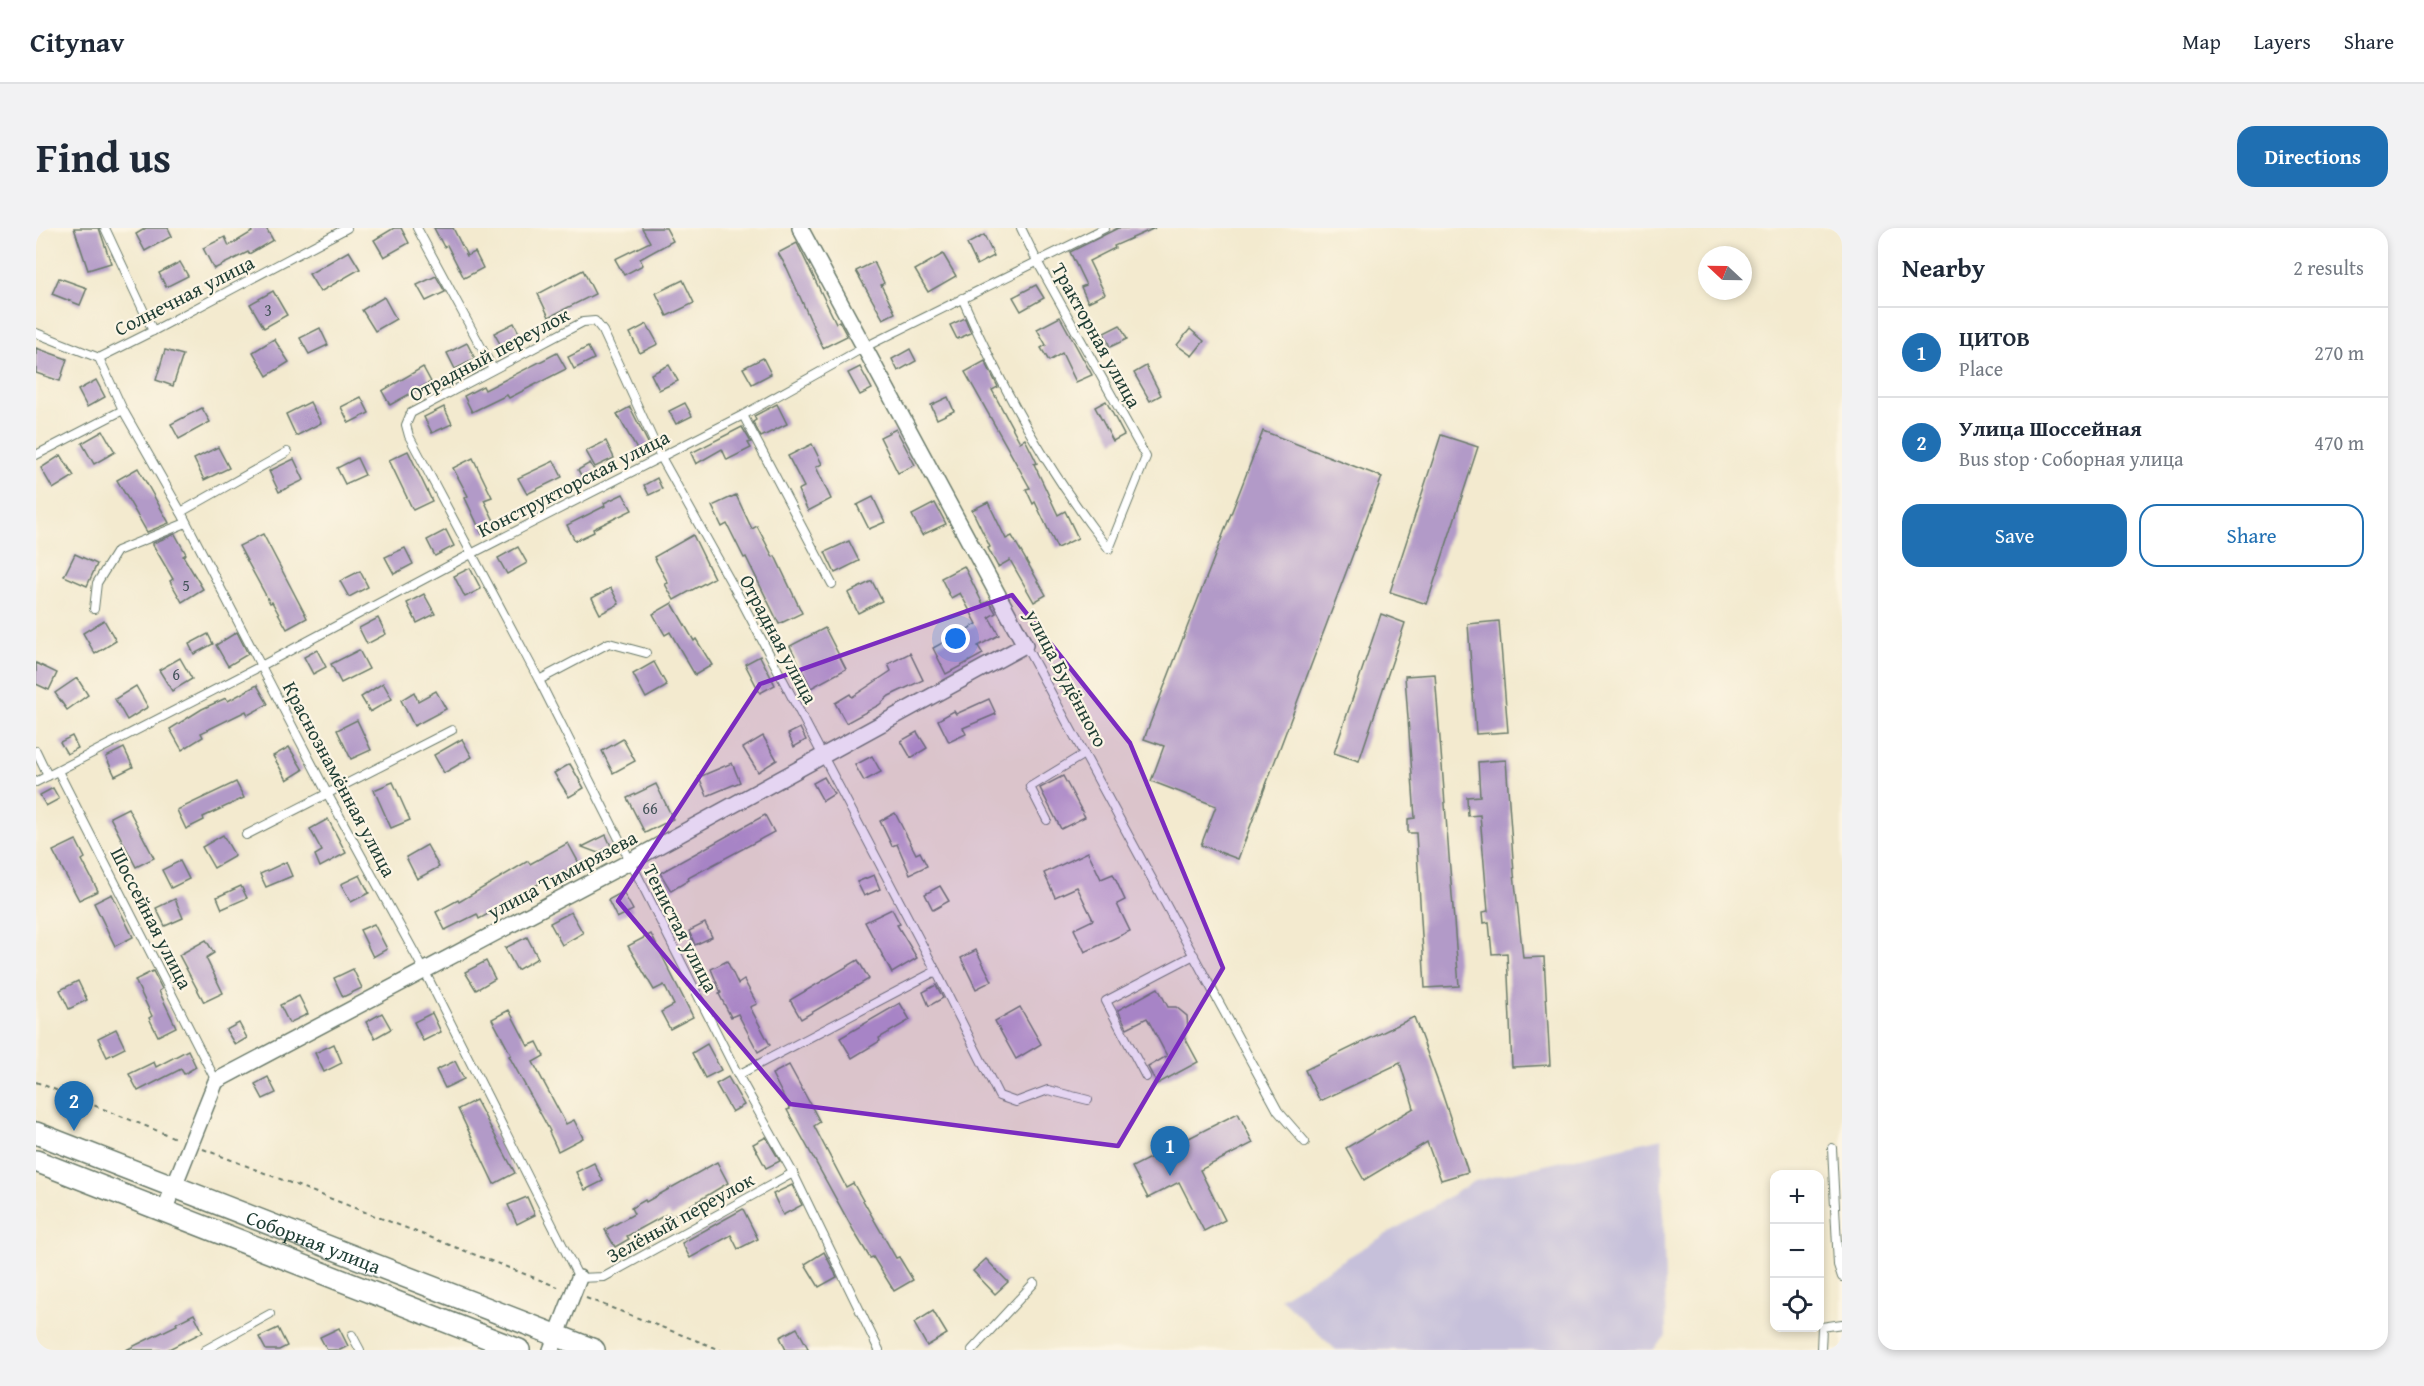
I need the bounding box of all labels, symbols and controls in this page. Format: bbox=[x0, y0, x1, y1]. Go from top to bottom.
text: Citynav bbox=[30, 21, 124, 62]
text: Map bbox=[2182, 26, 2221, 57]
text: Layers bbox=[2254, 26, 2311, 57]
text: Share bbox=[2344, 26, 2394, 57]
text: Find us bbox=[36, 126, 171, 187]
button: Directions bbox=[2237, 126, 2388, 187]
north arrow bbox=[1698, 246, 1752, 300]
street label: Солнечная улица bbox=[109, 247, 259, 343]
text: Nearby bbox=[1902, 248, 1985, 287]
text: 2 results bbox=[2293, 253, 2364, 282]
street label: Тракторная улица bbox=[1045, 257, 1149, 413]
house number: 3 bbox=[264, 298, 272, 322]
street label: Отрадный переулок bbox=[404, 299, 575, 408]
text: ЦИТОВ bbox=[1959, 322, 2030, 354]
text: 1 bbox=[1916, 338, 1927, 367]
text: 270 m bbox=[2314, 338, 2364, 367]
text: Place bbox=[1959, 354, 2003, 383]
text: Улица Шоссейная bbox=[1959, 412, 2142, 444]
street label: Конструкторская улица bbox=[472, 422, 674, 544]
text: 2 bbox=[1916, 428, 1927, 457]
text: 470 m bbox=[2314, 428, 2364, 457]
text: Bus stop · Соборная улица bbox=[1959, 444, 2184, 473]
button: Save bbox=[1902, 504, 2127, 567]
button: Share bbox=[2139, 504, 2364, 567]
street label: Отрадная улица bbox=[733, 569, 826, 709]
house number: 5 bbox=[182, 573, 190, 597]
street label: улица Будённого bbox=[1018, 603, 1116, 752]
your location bbox=[941, 624, 970, 653]
house number: 6 bbox=[172, 662, 180, 686]
street label: Краснознамённая улица bbox=[276, 676, 404, 882]
house number: 66 bbox=[642, 796, 658, 820]
street label: улица Тимирязева bbox=[481, 822, 642, 926]
street label: Шоссейная улица bbox=[104, 842, 200, 994]
street label: Тенистая улица bbox=[636, 859, 726, 998]
pin: 2 bbox=[54, 1082, 93, 1131]
pin: 1 bbox=[1150, 1126, 1190, 1176]
street label: Зелёный переулок bbox=[601, 1164, 760, 1270]
map controls bbox=[1770, 1170, 1824, 1332]
button: + bbox=[1770, 1170, 1824, 1224]
street label: Соборная улица bbox=[242, 1202, 386, 1280]
button: − bbox=[1770, 1224, 1824, 1278]
button: locate bbox=[1770, 1278, 1824, 1332]

